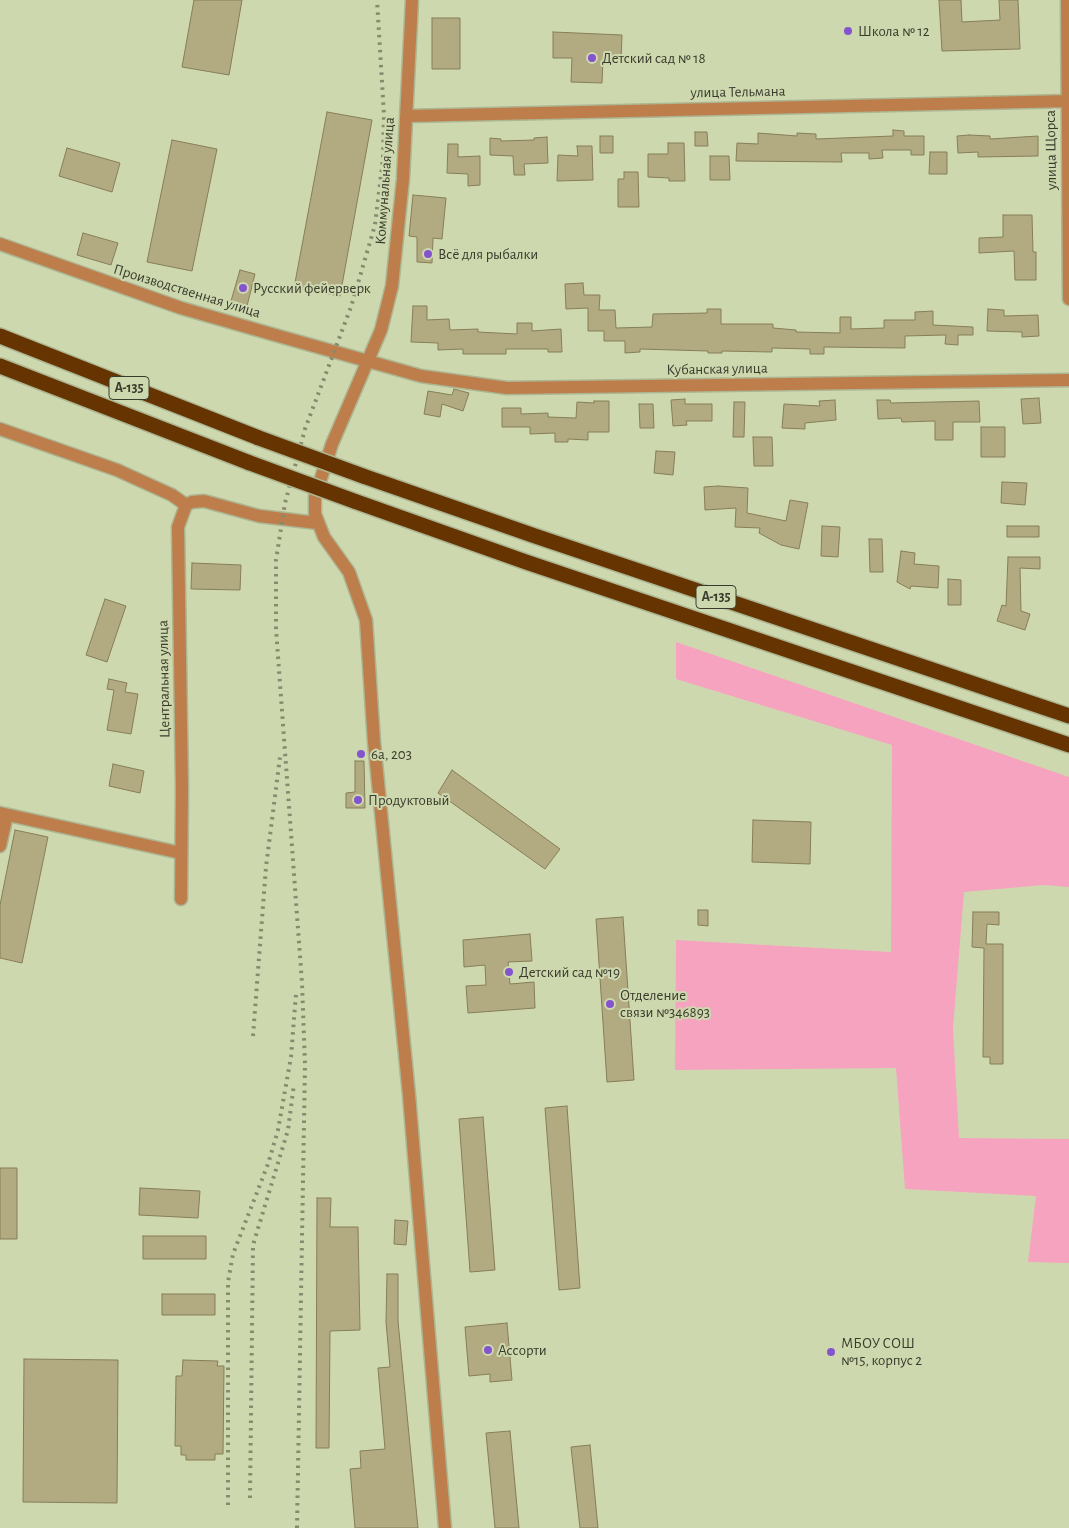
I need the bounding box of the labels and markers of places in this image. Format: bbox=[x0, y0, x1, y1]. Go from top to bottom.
place label: Школа № 12 bbox=[858, 22, 929, 40]
marker: Школа № 12 bbox=[842, 25, 854, 37]
place label: Детский сад № 18 bbox=[602, 49, 706, 67]
marker: Детский сад № 18 bbox=[586, 52, 598, 64]
place label: Всё для рыбалки bbox=[438, 245, 538, 263]
marker: Всё для рыбалки bbox=[422, 248, 434, 260]
place label: Русский фейерверк bbox=[253, 279, 371, 297]
marker: Русский фейерверк bbox=[237, 282, 249, 294]
place label: 6a, 203 bbox=[371, 745, 412, 763]
marker: 6a, 203 bbox=[355, 748, 367, 760]
place label: Продуктовый bbox=[368, 791, 450, 809]
marker: Продуктовый bbox=[352, 794, 364, 806]
place label: Детский сад №19 bbox=[519, 963, 620, 981]
marker: Детский сад №19 bbox=[503, 966, 515, 978]
place label: Отделение связи №346893 bbox=[620, 986, 710, 1021]
marker: Отделение связи №346893 bbox=[604, 998, 616, 1010]
place label: МБОУ СОШ №15, корпус 2 bbox=[841, 1334, 922, 1369]
place label: Ассорти bbox=[498, 1341, 547, 1359]
marker: Ассорти bbox=[482, 1344, 494, 1356]
marker: МБОУ СОШ №15, корпус 2 bbox=[825, 1346, 837, 1358]

